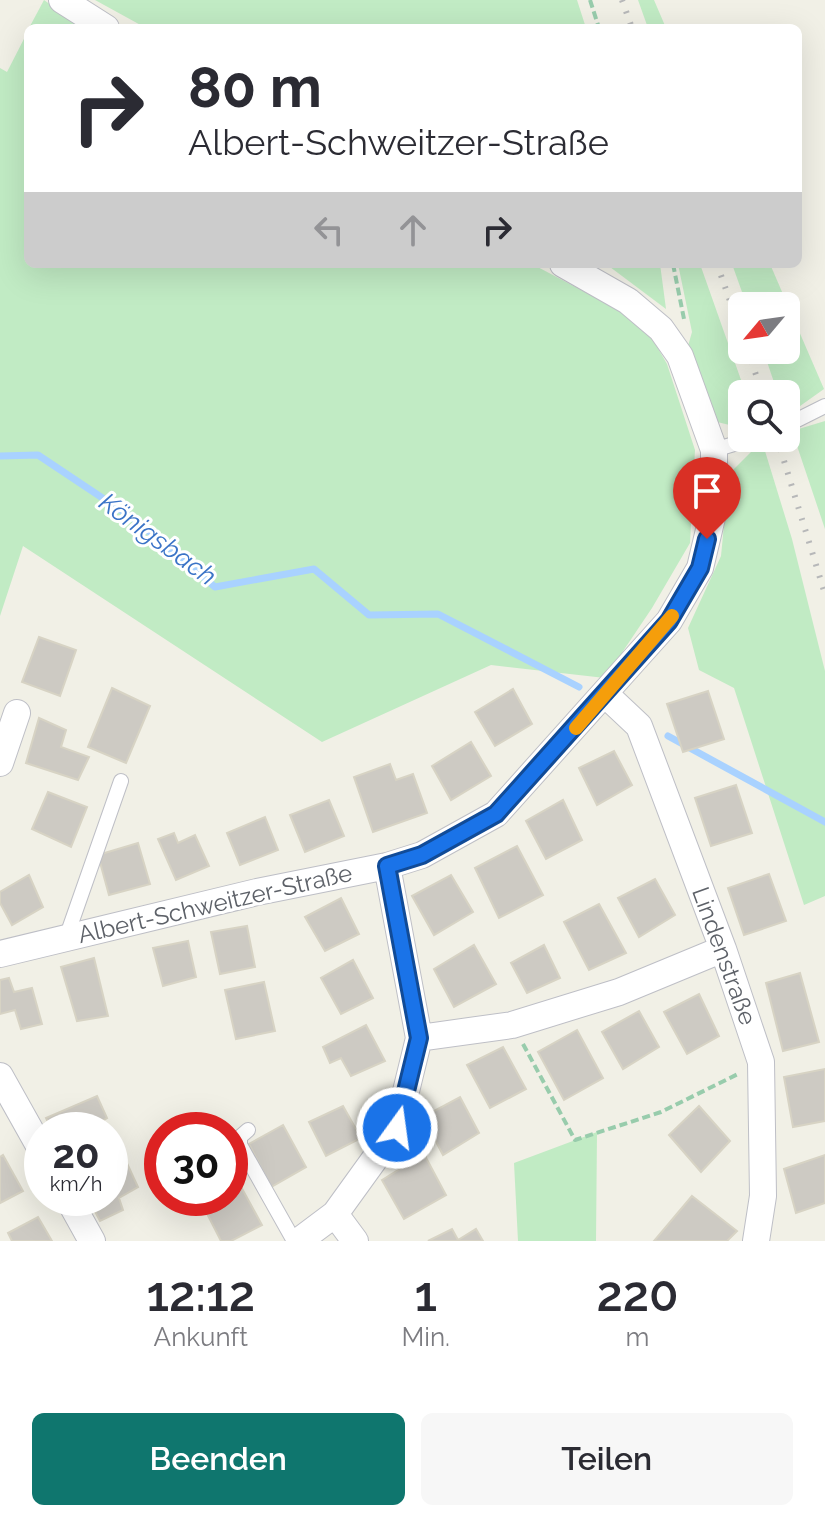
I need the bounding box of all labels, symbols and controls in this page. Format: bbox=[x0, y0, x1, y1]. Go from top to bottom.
text: 80 m bbox=[188, 54, 322, 120]
icon: right bbox=[56, 56, 160, 160]
text: Albert-Schweitzer-Straße bbox=[188, 121, 609, 163]
icon: left bbox=[307, 208, 351, 252]
icon: ahead bbox=[391, 208, 435, 252]
icon: right bbox=[475, 208, 519, 252]
north arrow bbox=[728, 292, 800, 364]
map controls bbox=[728, 292, 800, 452]
button: search bbox=[728, 380, 800, 452]
pin bbox=[673, 457, 741, 539]
icon: arrive bbox=[685, 469, 729, 513]
water label: Königsbach bbox=[94, 487, 222, 591]
street label: Albert-Schweitzer-Straße bbox=[75, 858, 355, 949]
street label: Lindenstraße bbox=[686, 883, 763, 1029]
position arrow bbox=[355, 1086, 439, 1170]
speed limit sign: 30 bbox=[144, 1112, 248, 1216]
text: 20 bbox=[52, 1130, 100, 1177]
text: km/h bbox=[50, 1172, 102, 1196]
text: 12:12 bbox=[146, 1266, 255, 1322]
text: 1 bbox=[414, 1266, 437, 1322]
text: 220 bbox=[596, 1266, 679, 1322]
text: Ankunft bbox=[154, 1322, 248, 1352]
text: Min. bbox=[401, 1322, 450, 1352]
text: m bbox=[626, 1322, 649, 1352]
button: Beenden bbox=[32, 1413, 405, 1505]
button: Teilen bbox=[421, 1413, 793, 1505]

